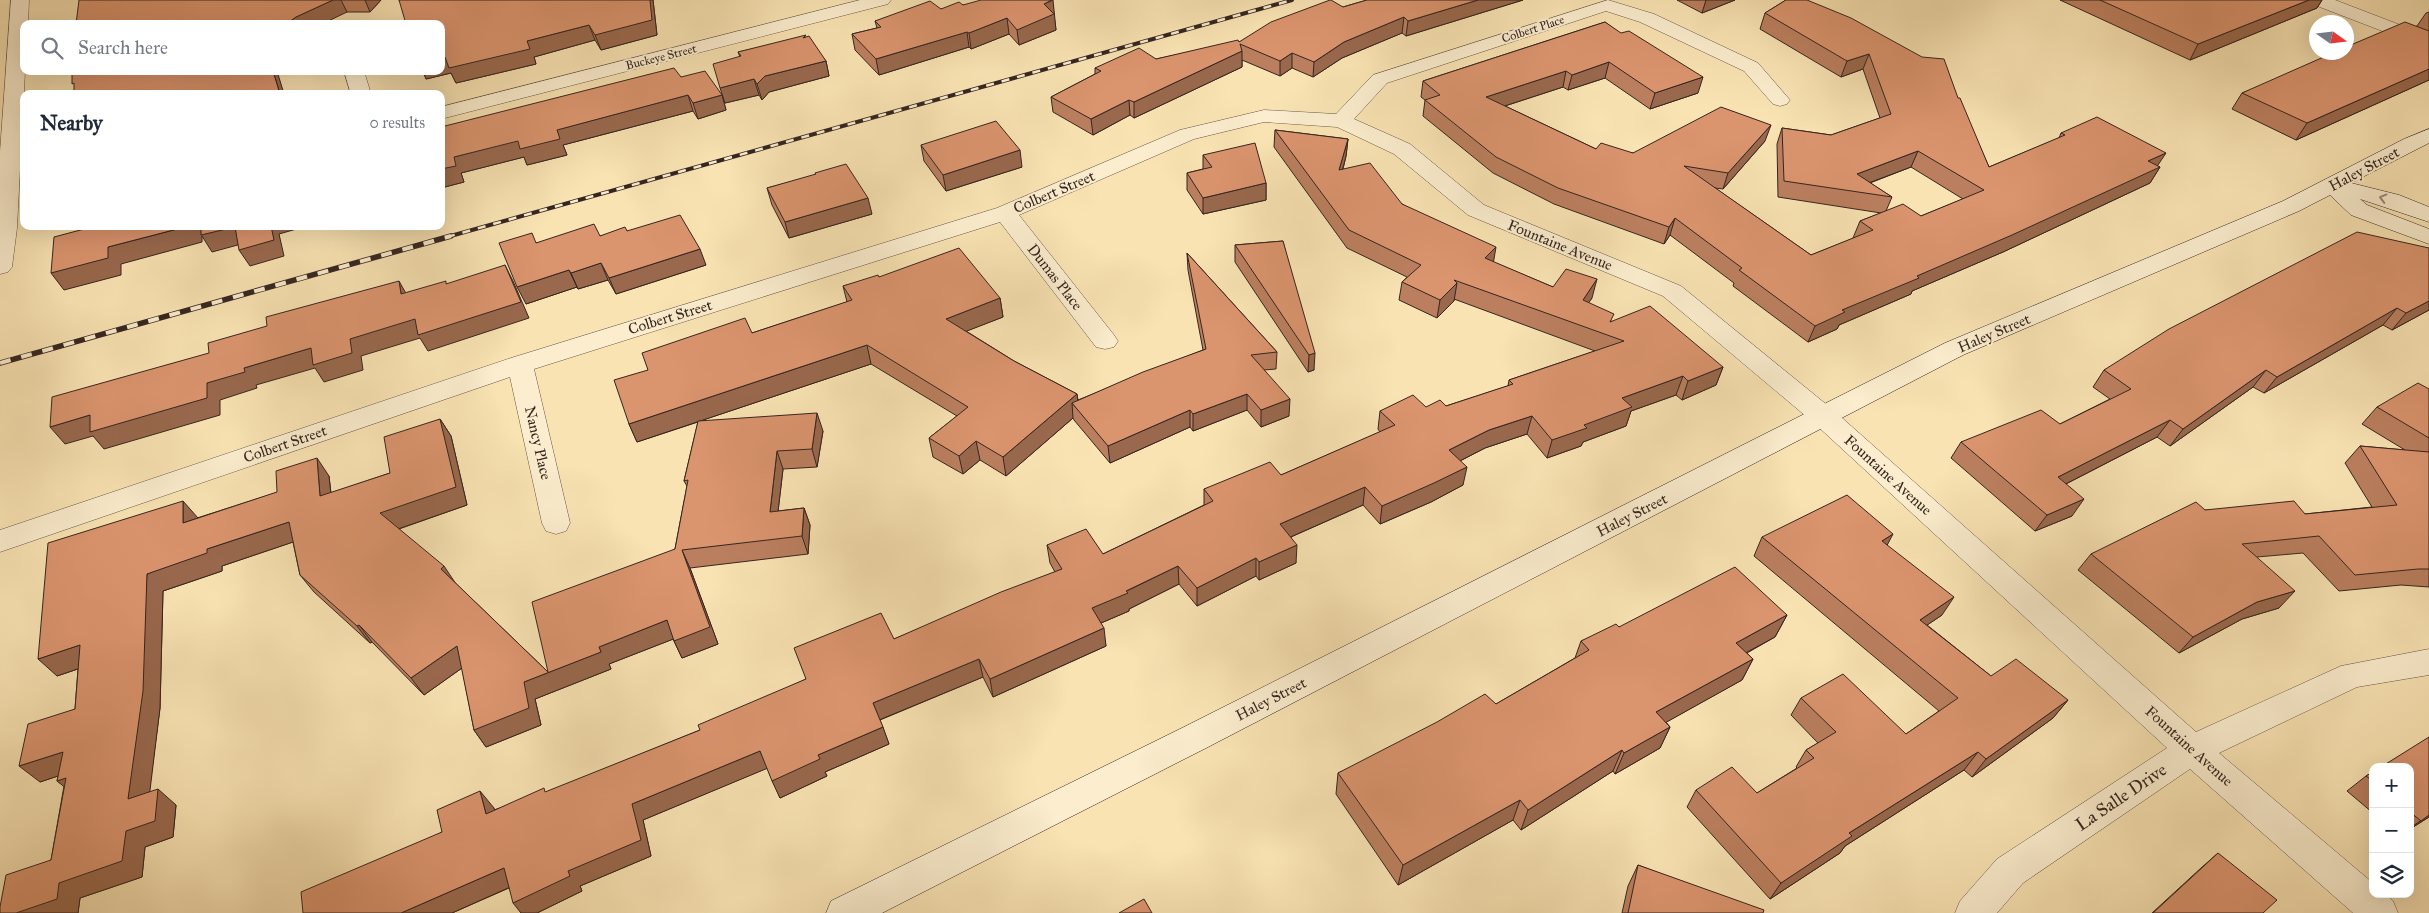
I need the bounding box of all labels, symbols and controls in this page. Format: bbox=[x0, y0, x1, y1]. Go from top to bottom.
street label: Colbert Place bbox=[1500, 12, 1566, 46]
north arrow bbox=[2309, 15, 2354, 60]
search box bbox=[20, 20, 445, 75]
icon: search bbox=[38, 34, 66, 62]
text: Search here bbox=[78, 36, 168, 59]
street label: Buckeye Street bbox=[624, 41, 699, 73]
text: Nearby bbox=[40, 110, 103, 136]
text: 0 results bbox=[370, 113, 425, 132]
street label: Haley Street bbox=[2326, 143, 2403, 195]
street label: Colbert Street bbox=[1011, 166, 1098, 217]
one-way arrow bbox=[2380, 194, 2388, 204]
street label: Fountaine Avenue bbox=[1505, 216, 1615, 274]
street label: Dumas Place bbox=[1024, 240, 1086, 314]
street label: Colbert Street bbox=[626, 295, 715, 338]
street label: Haley Street bbox=[1955, 309, 2034, 356]
street label: Nancy Place bbox=[521, 404, 555, 482]
street label: Colbert Street bbox=[241, 421, 330, 467]
street label: Fountaine Avenue bbox=[1841, 431, 1935, 519]
street label: Haley Street bbox=[1594, 489, 1671, 541]
street label: Haley Street bbox=[1233, 673, 1310, 725]
street label: Fountaine Avenue bbox=[2142, 702, 2236, 790]
street label: La Salle Drive bbox=[2071, 758, 2171, 836]
map controls bbox=[2369, 763, 2414, 898]
button: + bbox=[2369, 763, 2414, 808]
button: − bbox=[2369, 808, 2414, 853]
button: layers bbox=[2369, 853, 2414, 898]

